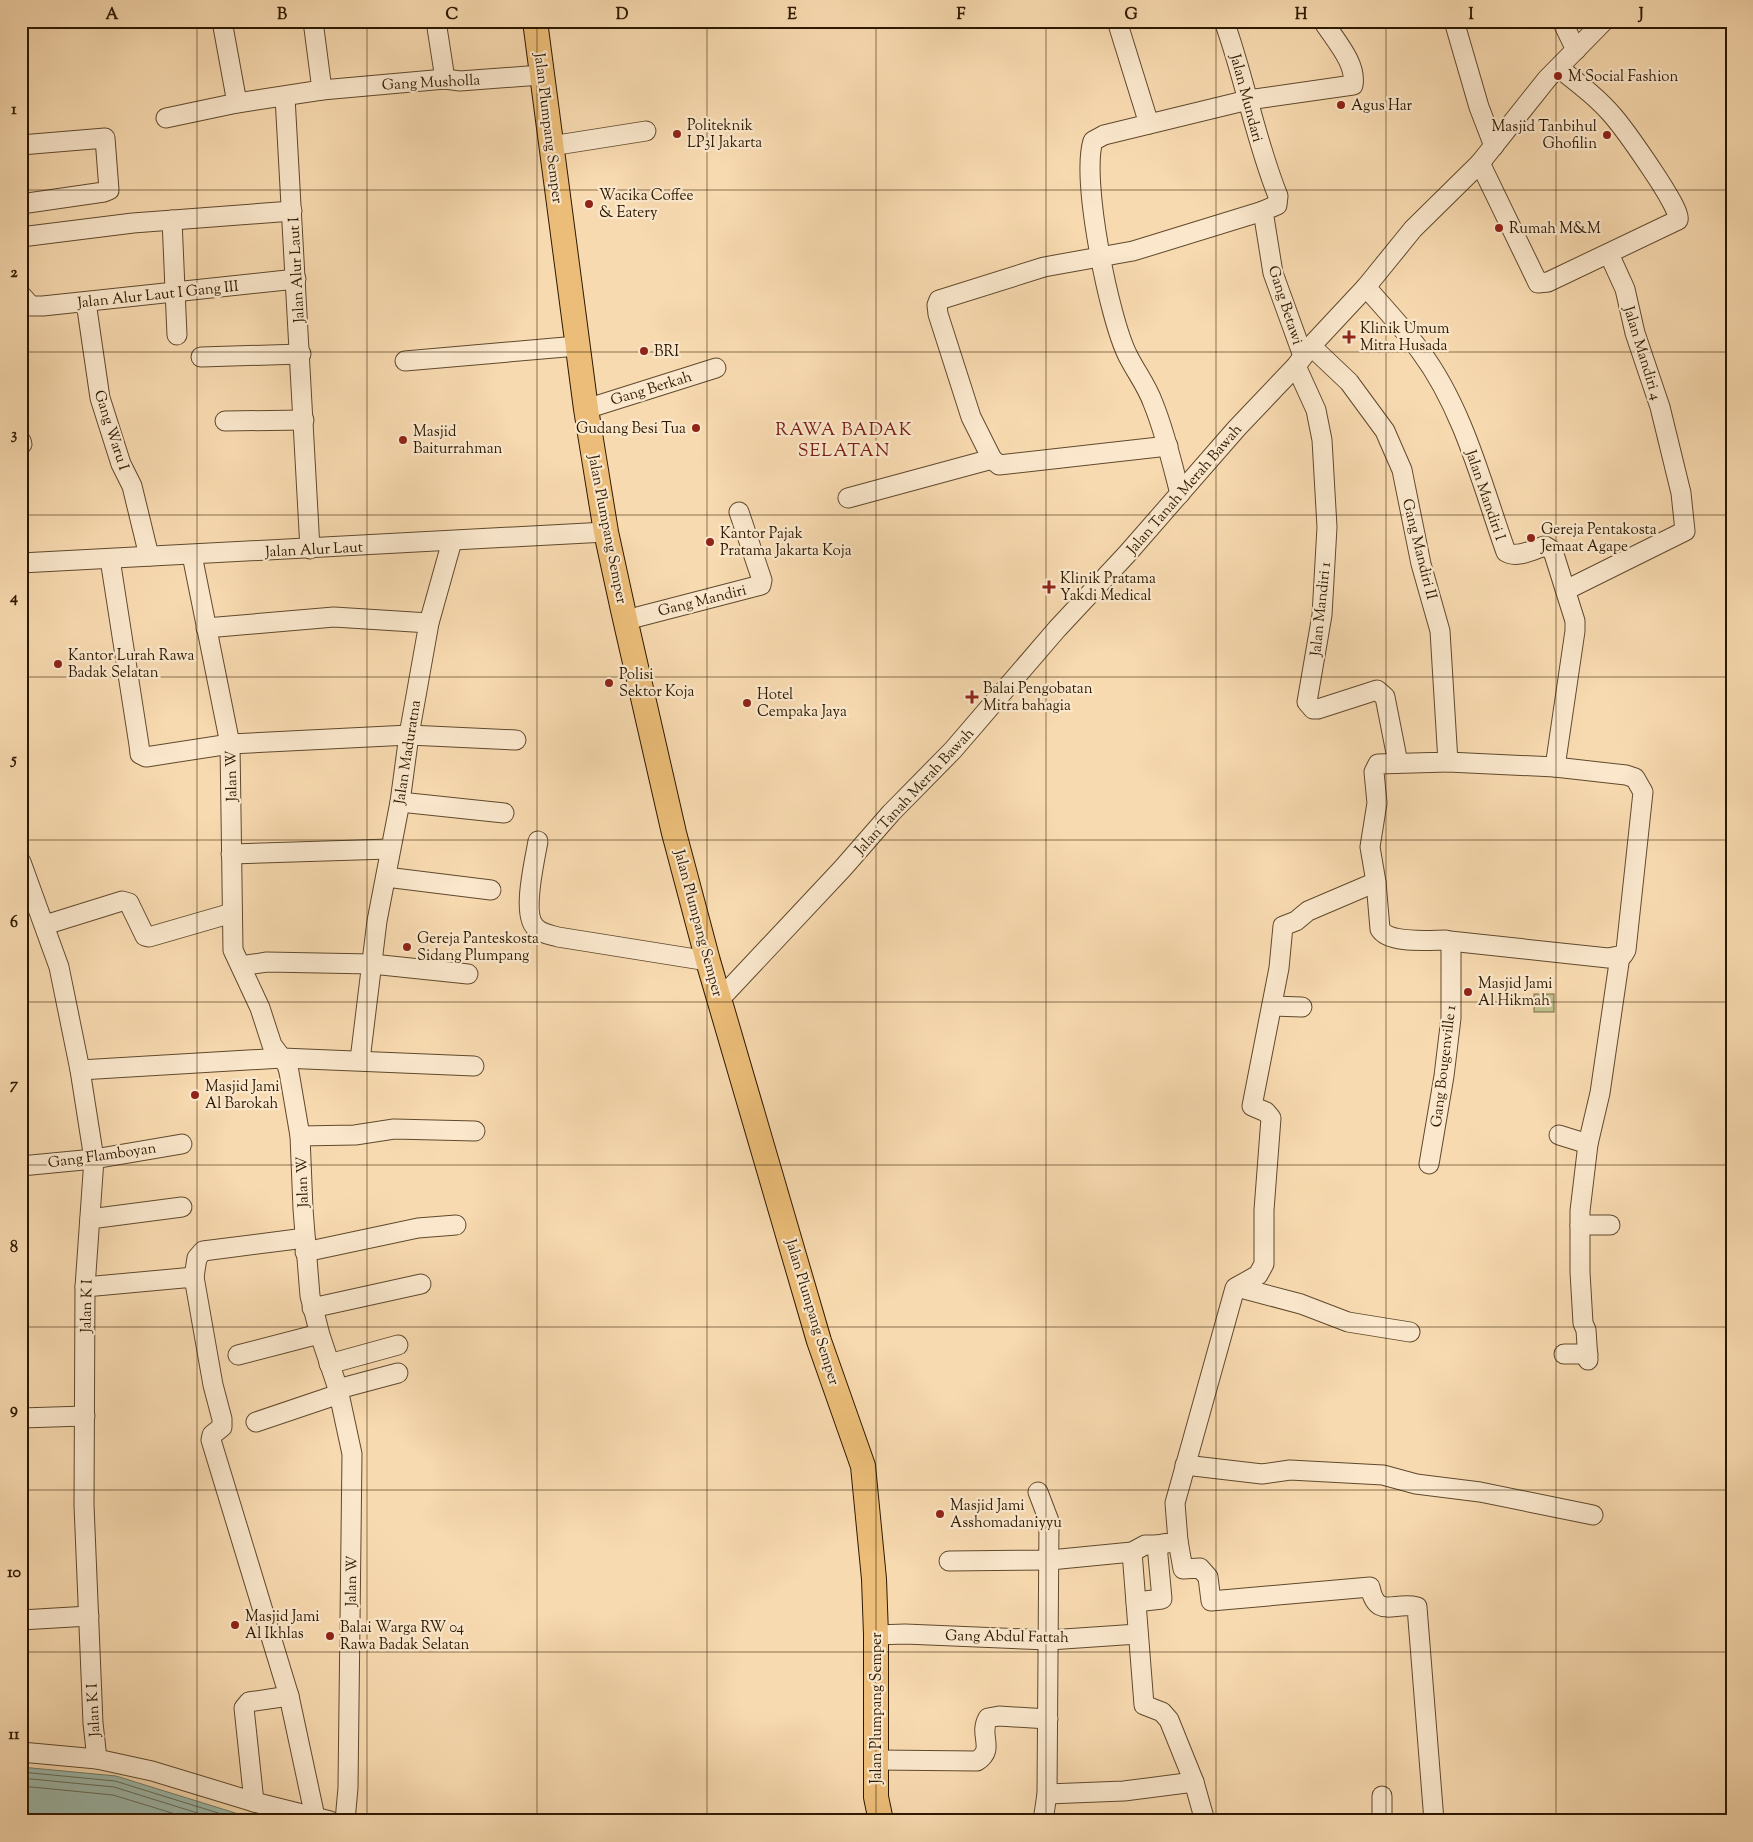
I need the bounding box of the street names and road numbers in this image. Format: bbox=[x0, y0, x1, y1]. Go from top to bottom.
street label: Jalan Plumpang Semper bbox=[528, 51, 567, 205]
street label: Jalan Mundari bbox=[1223, 51, 1267, 145]
street label: Gang Musholla bbox=[381, 70, 481, 97]
street label: Jalan Alur Laut I bbox=[284, 217, 311, 324]
street label: Gang Betawi bbox=[1262, 263, 1307, 348]
street label: Jalan Alur Laut I Gang III bbox=[75, 277, 240, 315]
street label: Jalan Mandiri 4 bbox=[1617, 303, 1666, 403]
street label: Gang Berkah bbox=[608, 367, 695, 412]
street label: Gang Waru I bbox=[88, 388, 133, 473]
street label: Jalan Tanah Merah Bawah bbox=[1122, 420, 1248, 560]
street label: Jalan Mandiri I bbox=[1459, 446, 1510, 544]
street label: Jalan Plumpang Semper bbox=[582, 452, 631, 606]
street label: Gang Mandiri II bbox=[1396, 497, 1441, 602]
street label: Jalan Alur Laut bbox=[264, 537, 363, 564]
street label: Jalan Mandiri 1 bbox=[1306, 561, 1337, 658]
street label: Gang Mandiri bbox=[656, 580, 749, 623]
street label: Jalan Maduratna bbox=[390, 699, 427, 807]
street label: Jalan Tanah Merah Bawah bbox=[850, 724, 980, 861]
street label: Jalan W bbox=[222, 750, 243, 803]
street label: Jalan Plumpang Semper bbox=[668, 847, 727, 1000]
street label: Gang Bougenville 1 bbox=[1427, 1004, 1462, 1129]
street label: Gang Flamboyan bbox=[47, 1138, 158, 1174]
street label: Jalan W bbox=[292, 1156, 315, 1209]
street label: Jalan Plumpang Semper bbox=[779, 1236, 844, 1388]
street label: Jalan K I bbox=[77, 1279, 98, 1334]
street label: Jalan W bbox=[342, 1555, 363, 1608]
street label: Gang Abdul Fattah bbox=[945, 1626, 1069, 1649]
street label: Jalan Plumpang Semper bbox=[867, 1632, 888, 1785]
street label: Jalan K I bbox=[83, 1683, 106, 1738]

